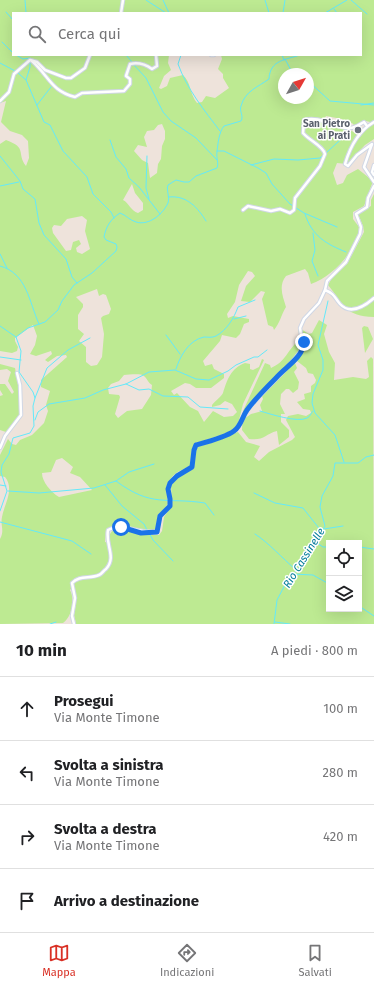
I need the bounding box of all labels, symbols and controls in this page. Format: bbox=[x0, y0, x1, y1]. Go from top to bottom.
search box bbox=[12, 12, 362, 56]
icon: search bbox=[26, 23, 48, 45]
text: Cerca qui bbox=[58, 25, 121, 43]
north arrow bbox=[278, 68, 314, 104]
place label: San Pietro ai Prati bbox=[303, 118, 350, 142]
marker: San Pietro ai Prati bbox=[353, 125, 363, 135]
route end bbox=[295, 333, 313, 351]
route start bbox=[112, 518, 130, 536]
water label: Rio Cassinelle bbox=[280, 525, 328, 590]
map controls bbox=[326, 540, 362, 612]
button: locate bbox=[326, 540, 362, 576]
button: layers bbox=[326, 576, 362, 612]
text: 10 min bbox=[16, 640, 67, 661]
text: A piedi · 800 m bbox=[271, 643, 358, 658]
text: Prosegui bbox=[54, 692, 113, 710]
icon: ahead bbox=[16, 698, 38, 720]
text: 100 m bbox=[323, 701, 358, 716]
text: Via Monte Timone bbox=[54, 710, 160, 725]
text: Svolta a sinistra bbox=[54, 756, 164, 774]
icon: left bbox=[16, 762, 38, 784]
text: 280 m bbox=[323, 765, 358, 780]
text: Via Monte Timone bbox=[54, 774, 160, 789]
text: Svolta a destra bbox=[54, 820, 156, 838]
icon: right bbox=[16, 826, 38, 848]
text: 420 m bbox=[323, 829, 358, 844]
text: Via Monte Timone bbox=[54, 838, 160, 853]
icon: arrive bbox=[16, 890, 38, 912]
text: Arrivo a destinazione bbox=[54, 892, 199, 910]
tab: Mappa bbox=[42, 942, 76, 979]
tab: Indicazioni bbox=[160, 942, 214, 979]
tab: Salvati bbox=[299, 942, 332, 979]

